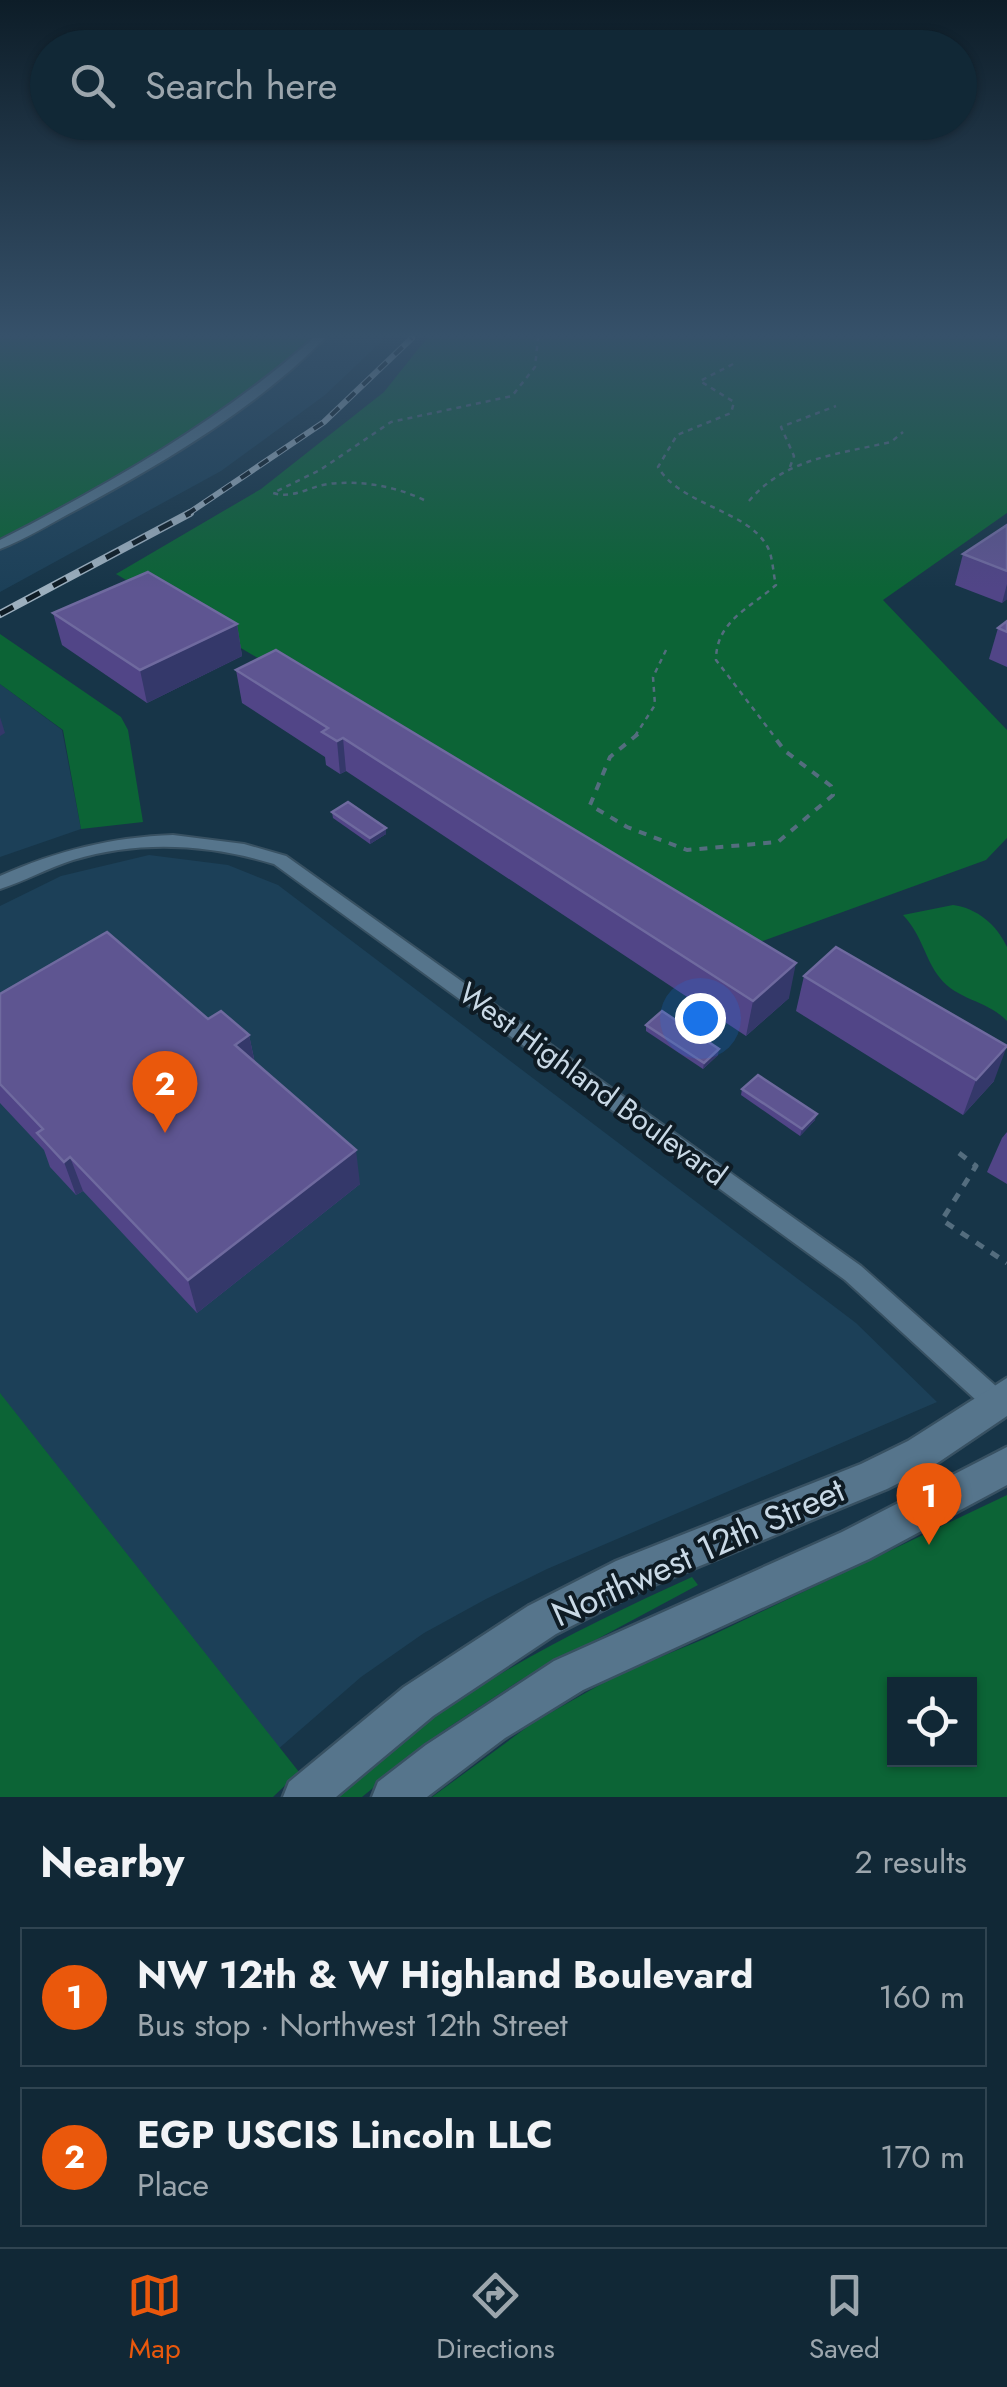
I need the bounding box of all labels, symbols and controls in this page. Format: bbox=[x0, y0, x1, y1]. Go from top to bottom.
search box bbox=[30, 30, 977, 140]
icon: search bbox=[65, 58, 120, 113]
text: Search here bbox=[145, 58, 337, 113]
street label: West Highland Boulevard bbox=[450, 972, 736, 1196]
your location bbox=[675, 993, 726, 1044]
pin: 2 bbox=[132, 1050, 198, 1133]
pin: 1 bbox=[896, 1462, 962, 1545]
street label: Northwest 12th Street bbox=[544, 1465, 853, 1639]
map controls bbox=[887, 1677, 977, 1767]
button: locate bbox=[887, 1677, 977, 1767]
text: Nearby bbox=[40, 1832, 184, 1893]
text: 2 results bbox=[855, 1839, 967, 1885]
text: NW 12th & W Highland Boulevard bbox=[137, 1947, 753, 2002]
text: 1 bbox=[66, 1974, 83, 2020]
text: 160 m bbox=[878, 1974, 965, 2020]
text: Bus stop · Northwest 12th Street bbox=[137, 2002, 568, 2048]
text: EGP USCIS Lincoln LLC bbox=[137, 2107, 553, 2162]
text: 2 bbox=[64, 2134, 85, 2180]
text: 170 m bbox=[880, 2134, 965, 2180]
text: Place bbox=[137, 2162, 209, 2208]
tab: Map bbox=[127, 2268, 182, 2369]
tab: Directions bbox=[436, 2268, 555, 2369]
tab: Saved bbox=[809, 2268, 880, 2369]

